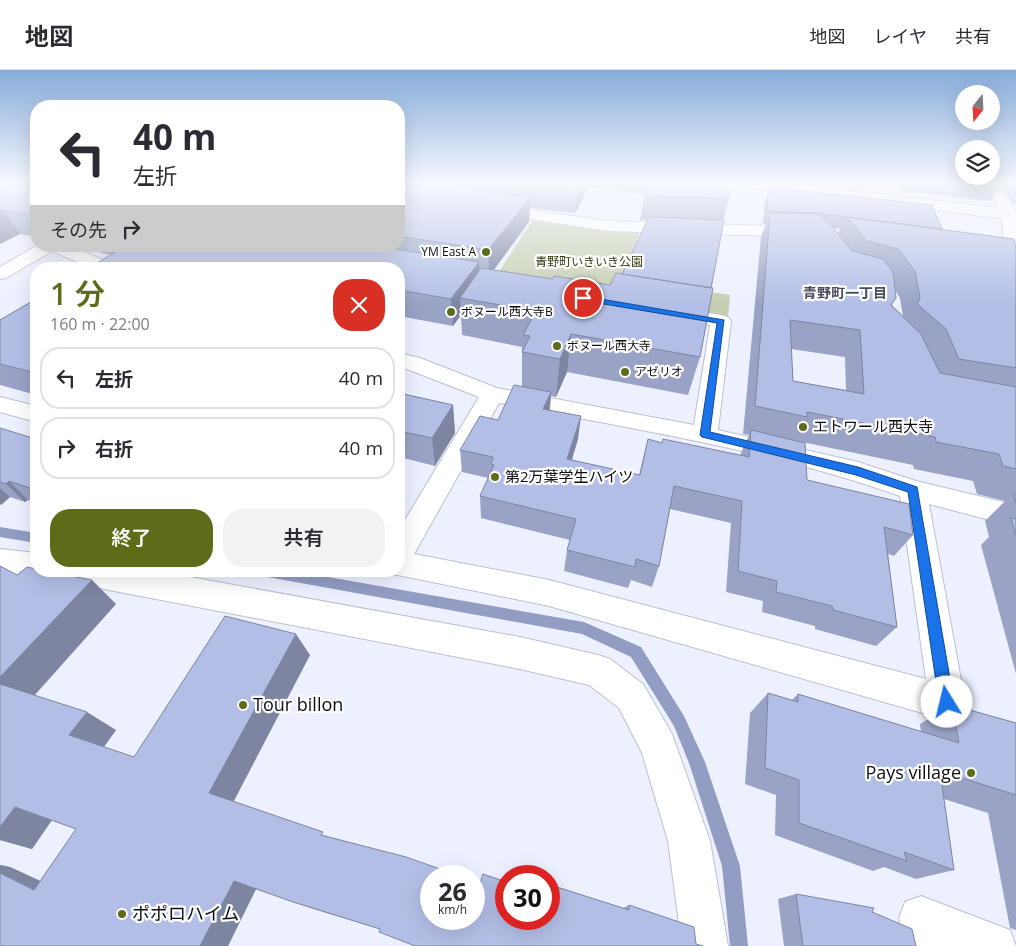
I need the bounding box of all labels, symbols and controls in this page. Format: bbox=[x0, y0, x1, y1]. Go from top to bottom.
text: 地図 bbox=[25, 19, 73, 52]
text: 地図 bbox=[810, 24, 846, 48]
text: レイヤ bbox=[874, 24, 927, 48]
text: 共有 bbox=[955, 24, 991, 48]
north arrow bbox=[955, 85, 1000, 130]
map controls bbox=[955, 85, 1000, 185]
text: 40 m bbox=[133, 113, 216, 160]
icon: left bbox=[50, 120, 115, 185]
button: layers bbox=[955, 140, 1000, 185]
text: 左折 bbox=[133, 160, 177, 190]
icon: right bbox=[117, 215, 145, 243]
text: その先 bbox=[50, 217, 107, 243]
place label: YM East A bbox=[421, 243, 476, 260]
marker: YM East A bbox=[480, 246, 492, 258]
park label: 青野町いきいき公園 bbox=[535, 253, 643, 270]
text: 1 分 bbox=[50, 273, 105, 314]
pin bbox=[562, 277, 604, 319]
button: close bbox=[333, 279, 385, 331]
district label: 青野町一丁目 bbox=[803, 283, 887, 302]
icon: arrive bbox=[569, 284, 597, 312]
place label: ボヌール西大寺B bbox=[461, 303, 553, 320]
marker: ボヌール西大寺B bbox=[445, 306, 457, 318]
text: 160 m · 22:00 bbox=[50, 313, 150, 335]
place label: ボヌール西大寺 bbox=[567, 337, 651, 354]
marker: ボヌール西大寺 bbox=[551, 340, 563, 352]
place label: アゼリオ bbox=[635, 363, 683, 380]
icon: left bbox=[52, 364, 80, 392]
text: 40 m bbox=[339, 365, 383, 391]
text: 左折 bbox=[95, 366, 133, 392]
marker: アゼリオ bbox=[619, 366, 631, 378]
place label: エトワール西大寺 bbox=[813, 416, 933, 436]
marker: エトワール西大寺 bbox=[797, 421, 809, 433]
icon: right bbox=[52, 434, 80, 462]
text: 40 m bbox=[339, 435, 383, 461]
text: 右折 bbox=[95, 436, 133, 462]
place label: 第2万葉学生ハイツ bbox=[505, 466, 633, 486]
marker: 第2万葉学生ハイツ bbox=[489, 471, 501, 483]
button: 終了 bbox=[50, 509, 213, 567]
button: 共有 bbox=[223, 509, 385, 567]
position arrow bbox=[920, 675, 972, 727]
place label: Tour billon bbox=[253, 692, 343, 716]
marker: Tour billon bbox=[237, 699, 249, 711]
place label: Pays village bbox=[865, 760, 961, 784]
marker: Pays village bbox=[965, 767, 977, 779]
speed limit sign: 30 bbox=[495, 865, 560, 930]
text: 26 bbox=[438, 874, 467, 908]
place label: ポポロハイム bbox=[132, 901, 239, 925]
text: km/h bbox=[438, 901, 467, 918]
marker: ポポロハイム bbox=[116, 908, 128, 920]

